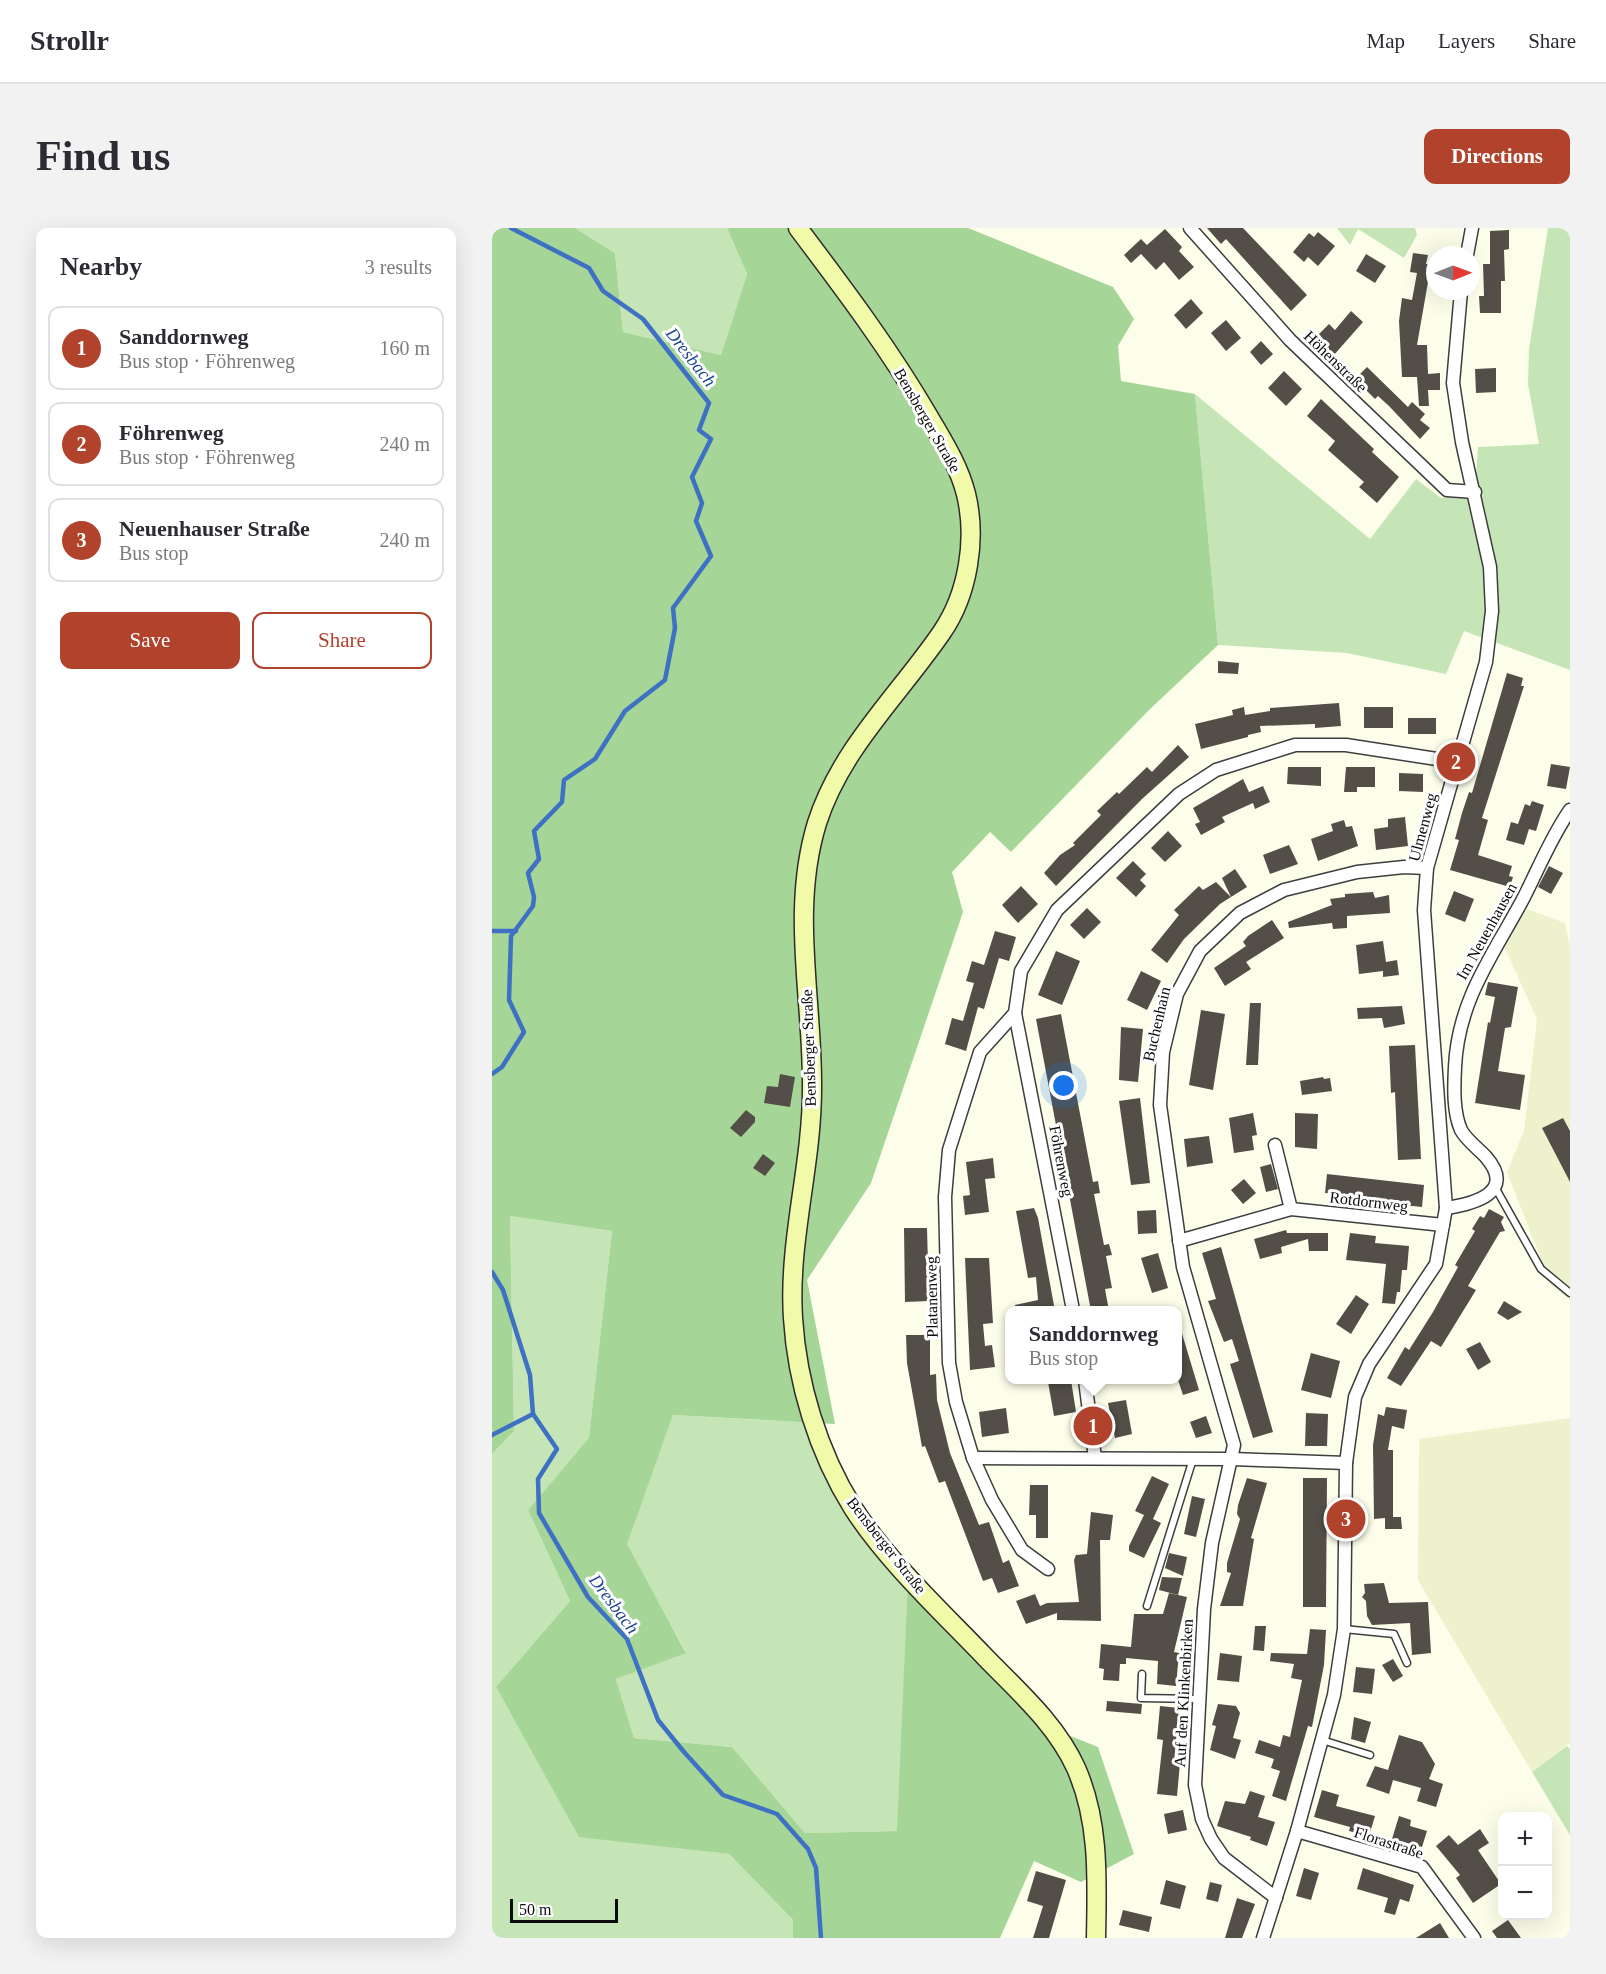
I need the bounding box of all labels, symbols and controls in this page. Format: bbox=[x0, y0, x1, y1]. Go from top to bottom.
text: Strollr bbox=[30, 25, 109, 56]
text: Map bbox=[1367, 29, 1405, 53]
text: Layers bbox=[1438, 29, 1495, 53]
text: Share bbox=[1528, 29, 1576, 53]
button: Directions bbox=[1424, 129, 1570, 184]
text: Find us bbox=[36, 133, 170, 179]
north arrow bbox=[1426, 246, 1480, 300]
text: Nearby bbox=[60, 252, 142, 281]
text: 3 results bbox=[365, 256, 432, 278]
water label: Dresbach bbox=[661, 323, 720, 390]
text: Sanddornweg bbox=[119, 324, 249, 349]
street label: Höhenstraße bbox=[1301, 327, 1371, 396]
text: 1 bbox=[77, 337, 87, 359]
text: 160 m bbox=[379, 337, 430, 359]
text: Bus stop · Föhrenweg bbox=[119, 350, 295, 372]
street label: Bensberger Straße bbox=[890, 365, 964, 476]
text: Föhrenweg bbox=[119, 420, 224, 445]
text: 2 bbox=[77, 433, 87, 455]
text: 240 m bbox=[379, 433, 430, 455]
text: Bus stop · Föhrenweg bbox=[119, 446, 295, 468]
text: Neuenhauser Straße bbox=[119, 516, 310, 541]
text: 3 bbox=[77, 529, 87, 551]
text: 240 m bbox=[379, 529, 430, 551]
text: Bus stop bbox=[119, 542, 188, 564]
button: Save bbox=[60, 612, 240, 669]
button: Share bbox=[252, 612, 432, 669]
pin: 2 bbox=[1436, 740, 1476, 784]
street label: Ulmenweg bbox=[1405, 791, 1441, 863]
street label: Im Neuenhausen bbox=[1453, 880, 1520, 983]
street label: Buchenhain bbox=[1140, 985, 1173, 1063]
street label: Bensberger Straße bbox=[798, 989, 820, 1107]
your location bbox=[1049, 1071, 1078, 1100]
street label: Föhrenweg bbox=[1045, 1124, 1077, 1198]
street label: Rotdornweg bbox=[1329, 1188, 1409, 1216]
street label: Platanenweg bbox=[922, 1256, 942, 1338]
popup bbox=[1005, 1306, 1182, 1384]
text: Sanddornweg bbox=[1029, 1321, 1158, 1346]
text: Bus stop bbox=[1029, 1347, 1098, 1369]
pin: 1 bbox=[1074, 1404, 1112, 1448]
street label: Bensberger Straße bbox=[843, 1494, 929, 1597]
pin: 3 bbox=[1326, 1496, 1366, 1542]
water label: Dresbach bbox=[585, 1569, 643, 1638]
street label: Auf den Klinkenbirken bbox=[1171, 1618, 1196, 1768]
map controls bbox=[1498, 1812, 1552, 1920]
button: + bbox=[1498, 1812, 1552, 1866]
street label: Florastraße bbox=[1352, 1823, 1426, 1862]
button: − bbox=[1498, 1866, 1552, 1920]
scale bar bbox=[510, 1896, 618, 1924]
text: 50 m bbox=[519, 1901, 551, 1918]

